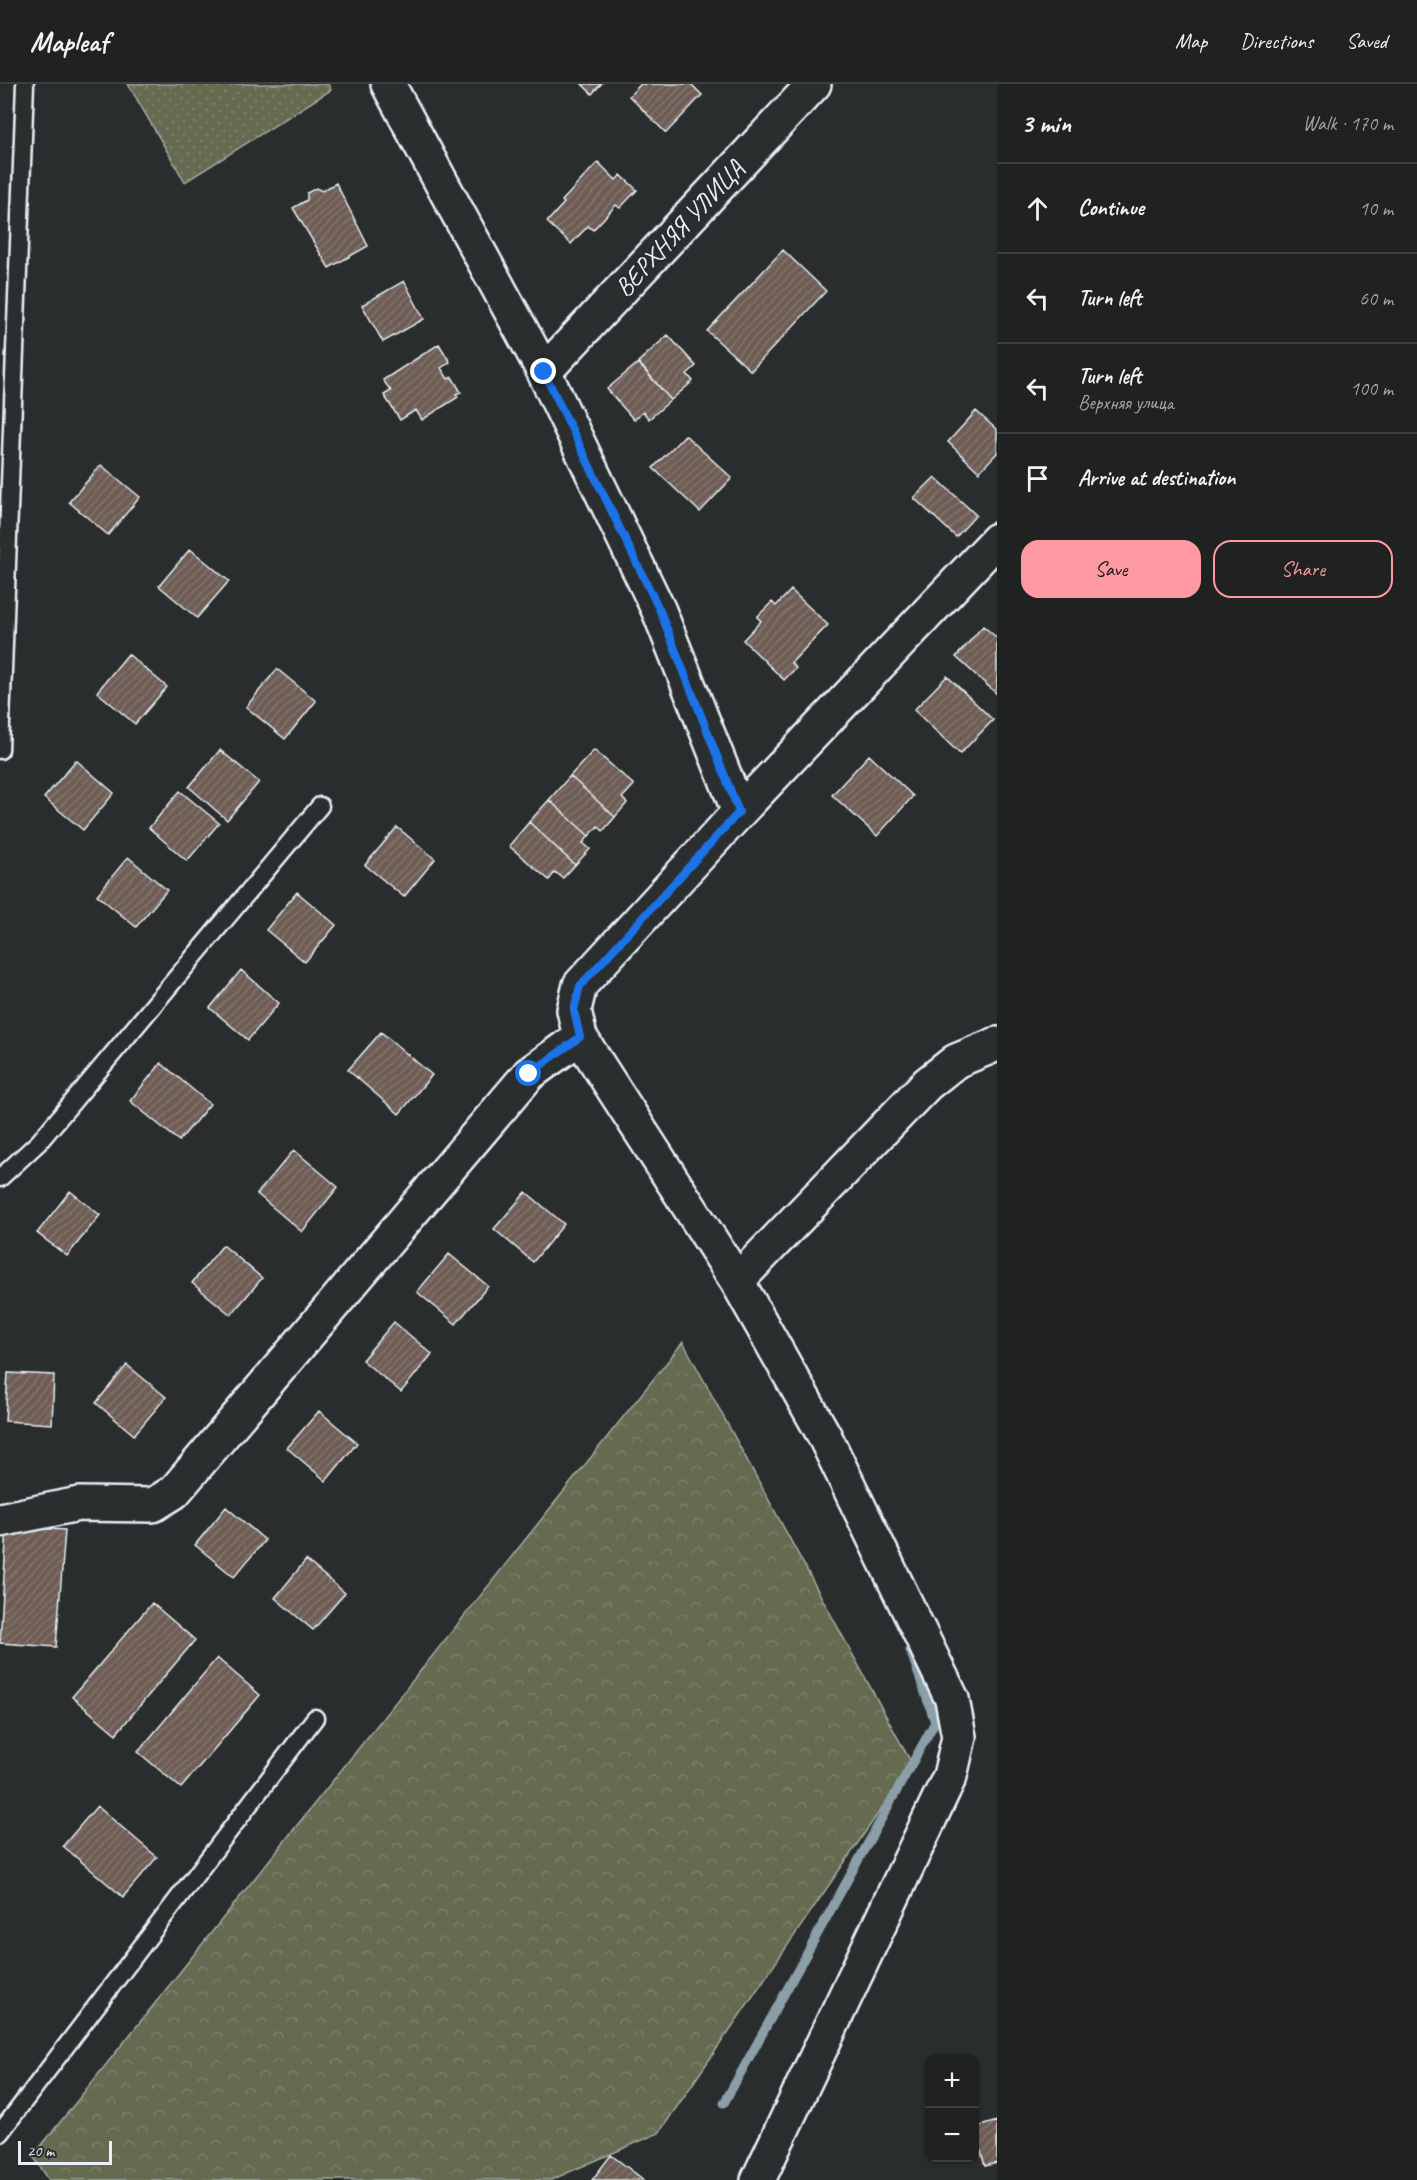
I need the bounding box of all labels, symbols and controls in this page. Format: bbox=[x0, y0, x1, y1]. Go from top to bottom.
text: Mapleaf bbox=[30, 24, 108, 59]
text: Map bbox=[1175, 28, 1207, 54]
text: Directions bbox=[1240, 28, 1313, 54]
text: Saved bbox=[1346, 28, 1387, 54]
text: 3 min bbox=[1021, 107, 1071, 140]
text: Walk · 170 m bbox=[1303, 111, 1393, 136]
street label: ВЕРХНЯЯ УЛИЦА bbox=[608, 152, 752, 304]
icon: ahead bbox=[1021, 192, 1054, 225]
text: Continue bbox=[1078, 194, 1144, 222]
text: 10 m bbox=[1359, 196, 1393, 221]
icon: left bbox=[1021, 282, 1054, 315]
text: Turn left bbox=[1078, 284, 1142, 312]
text: 60 m bbox=[1359, 286, 1393, 311]
route end bbox=[530, 358, 556, 384]
text: Turn left bbox=[1078, 362, 1142, 390]
icon: left bbox=[1021, 372, 1054, 405]
text: 100 m bbox=[1350, 376, 1393, 401]
text: Верхняя улица bbox=[1078, 390, 1174, 415]
icon: arrive bbox=[1021, 462, 1054, 495]
text: Arrive at destination bbox=[1078, 464, 1235, 492]
button: Save bbox=[1021, 540, 1201, 598]
button: Share bbox=[1213, 540, 1393, 598]
route start bbox=[515, 1060, 541, 1086]
map controls bbox=[925, 2054, 979, 2162]
button: + bbox=[925, 2054, 979, 2108]
button: − bbox=[925, 2108, 979, 2162]
scale bar bbox=[18, 2138, 112, 2166]
text: 20 m bbox=[27, 2141, 54, 2161]

